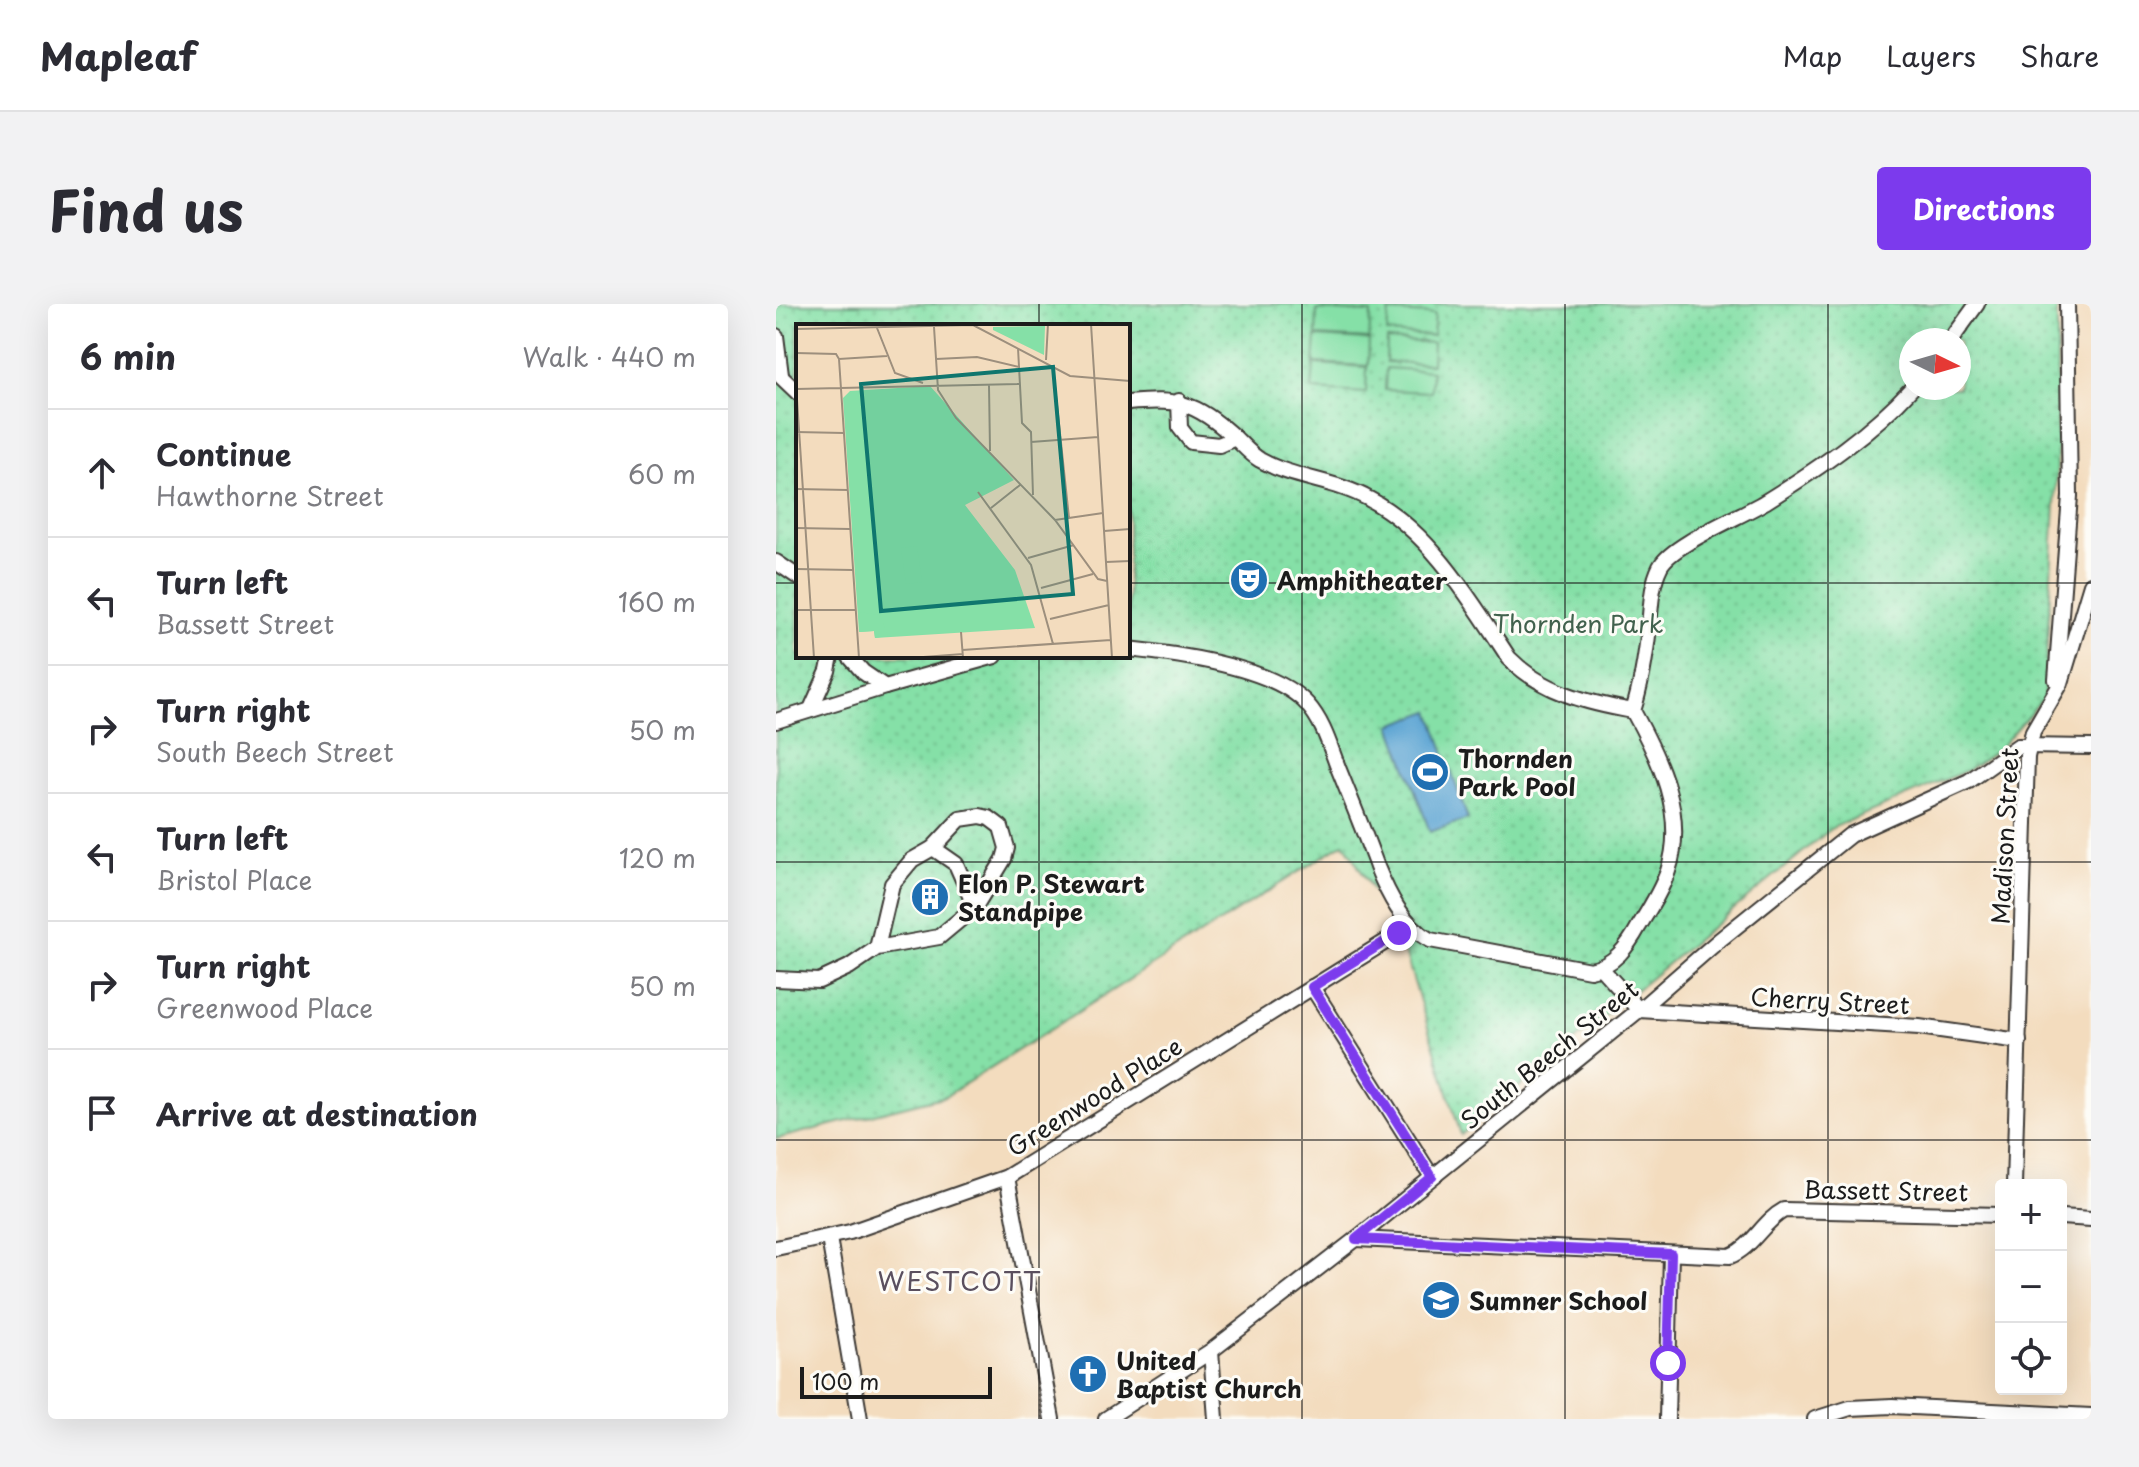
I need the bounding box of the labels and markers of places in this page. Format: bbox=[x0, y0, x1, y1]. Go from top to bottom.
theatre icon: Amphitheater bbox=[1228, 559, 1270, 601]
place label: Amphitheater bbox=[1277, 562, 1448, 598]
place label: Thornden Park Pool bbox=[1458, 740, 1575, 804]
sports icon: Thornden Park Pool bbox=[1409, 751, 1451, 793]
place label: Elon P. Stewart Standpipe bbox=[958, 865, 1145, 929]
building icon: Elon P. Stewart Standpipe bbox=[909, 876, 951, 918]
school or university icon: Sumner School bbox=[1420, 1279, 1462, 1321]
place label: Sumner School bbox=[1469, 1282, 1647, 1318]
place label: United Baptist Church bbox=[1116, 1342, 1302, 1406]
church icon: United Baptist Church bbox=[1067, 1353, 1109, 1395]

